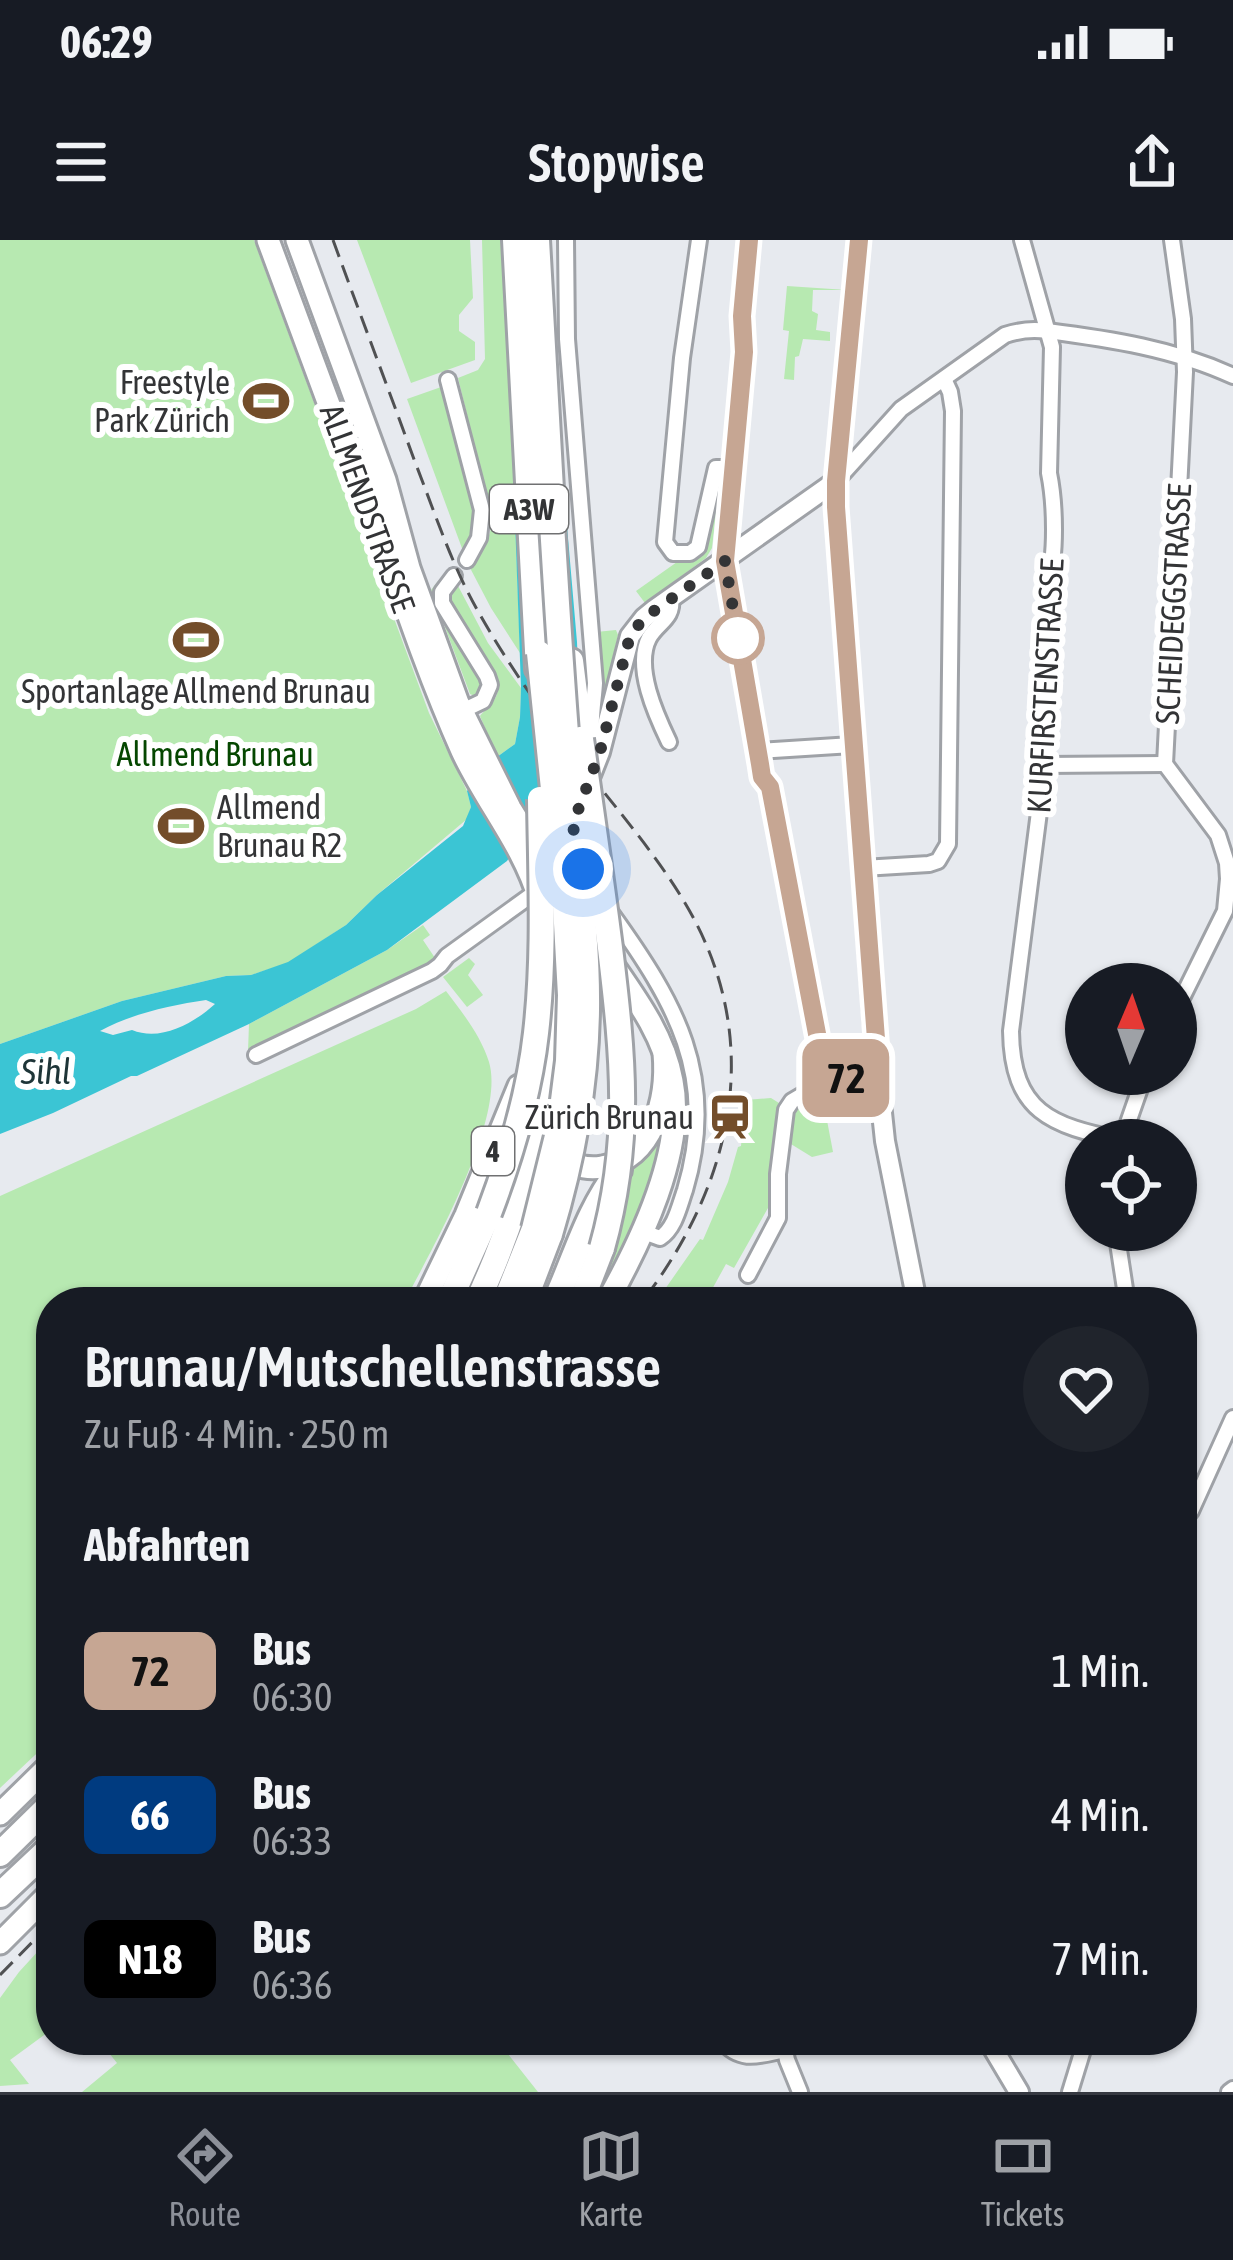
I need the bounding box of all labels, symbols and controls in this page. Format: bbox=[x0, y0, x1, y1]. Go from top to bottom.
text: 06:29 bbox=[60, 16, 153, 68]
icon: menu bbox=[48, 129, 114, 195]
icon: share bbox=[1119, 129, 1185, 195]
text: Stopwise bbox=[528, 132, 705, 193]
place label: Freestyle Park Zürich bbox=[94, 363, 230, 439]
sports icon: Freestyle Park Zürich bbox=[241, 376, 291, 426]
street label: ALLMENDSTRASSE bbox=[313, 399, 423, 617]
street label: SCHEIDEGGSTRASSE bbox=[1148, 483, 1198, 725]
road number: A3W bbox=[490, 485, 568, 533]
street label: KURFIRSTENSTRASSE bbox=[1019, 558, 1071, 814]
unlabelled marker bbox=[713, 613, 763, 663]
sports icon: Sportanlage Allmend Brunau bbox=[171, 615, 221, 665]
place label: Sportanlage Allmend Brunau bbox=[21, 672, 371, 710]
park label: Allmend Brunau bbox=[116, 735, 314, 773]
place label: Allmend Brunau R2 bbox=[217, 788, 342, 864]
sports icon: Allmend Brunau R2 bbox=[156, 801, 206, 851]
your location bbox=[553, 839, 613, 899]
north arrow bbox=[1065, 963, 1197, 1095]
map controls bbox=[1065, 963, 1197, 1251]
line badge: 72 bbox=[792, 1039, 900, 1117]
water label: Sihl bbox=[20, 1050, 71, 1092]
text: 72 bbox=[826, 1054, 866, 1102]
station icon: Zürich Brunau bbox=[705, 1092, 755, 1142]
place label: Zürich Brunau bbox=[525, 1098, 694, 1136]
button: locate bbox=[1065, 1119, 1197, 1251]
road number: 4 bbox=[472, 1127, 514, 1175]
button: heart bbox=[1023, 1326, 1149, 1452]
text: Brunau/Mutschellenstrasse bbox=[84, 1334, 661, 1399]
text: Zu Fuß · 4 Min. · 250 m bbox=[84, 1412, 389, 1456]
text: Abfahrten bbox=[84, 1519, 250, 1571]
text: Bus bbox=[252, 1623, 311, 1675]
text: 1 Min. bbox=[1051, 1645, 1149, 1697]
text: 72 bbox=[130, 1647, 170, 1695]
text: 06:30 bbox=[252, 1675, 332, 1719]
text: Bus bbox=[252, 1767, 311, 1819]
text: 4 Min. bbox=[1051, 1789, 1149, 1841]
text: 66 bbox=[130, 1791, 170, 1839]
text: 06:33 bbox=[252, 1819, 332, 1863]
text: Bus bbox=[252, 1911, 311, 1963]
text: 7 Min. bbox=[1051, 1933, 1149, 1985]
text: N18 bbox=[118, 1935, 182, 1983]
text: 06:36 bbox=[252, 1963, 332, 2007]
tab: Route bbox=[169, 2123, 241, 2233]
tab: Karte bbox=[578, 2123, 644, 2233]
tab: Tickets bbox=[981, 2123, 1064, 2233]

